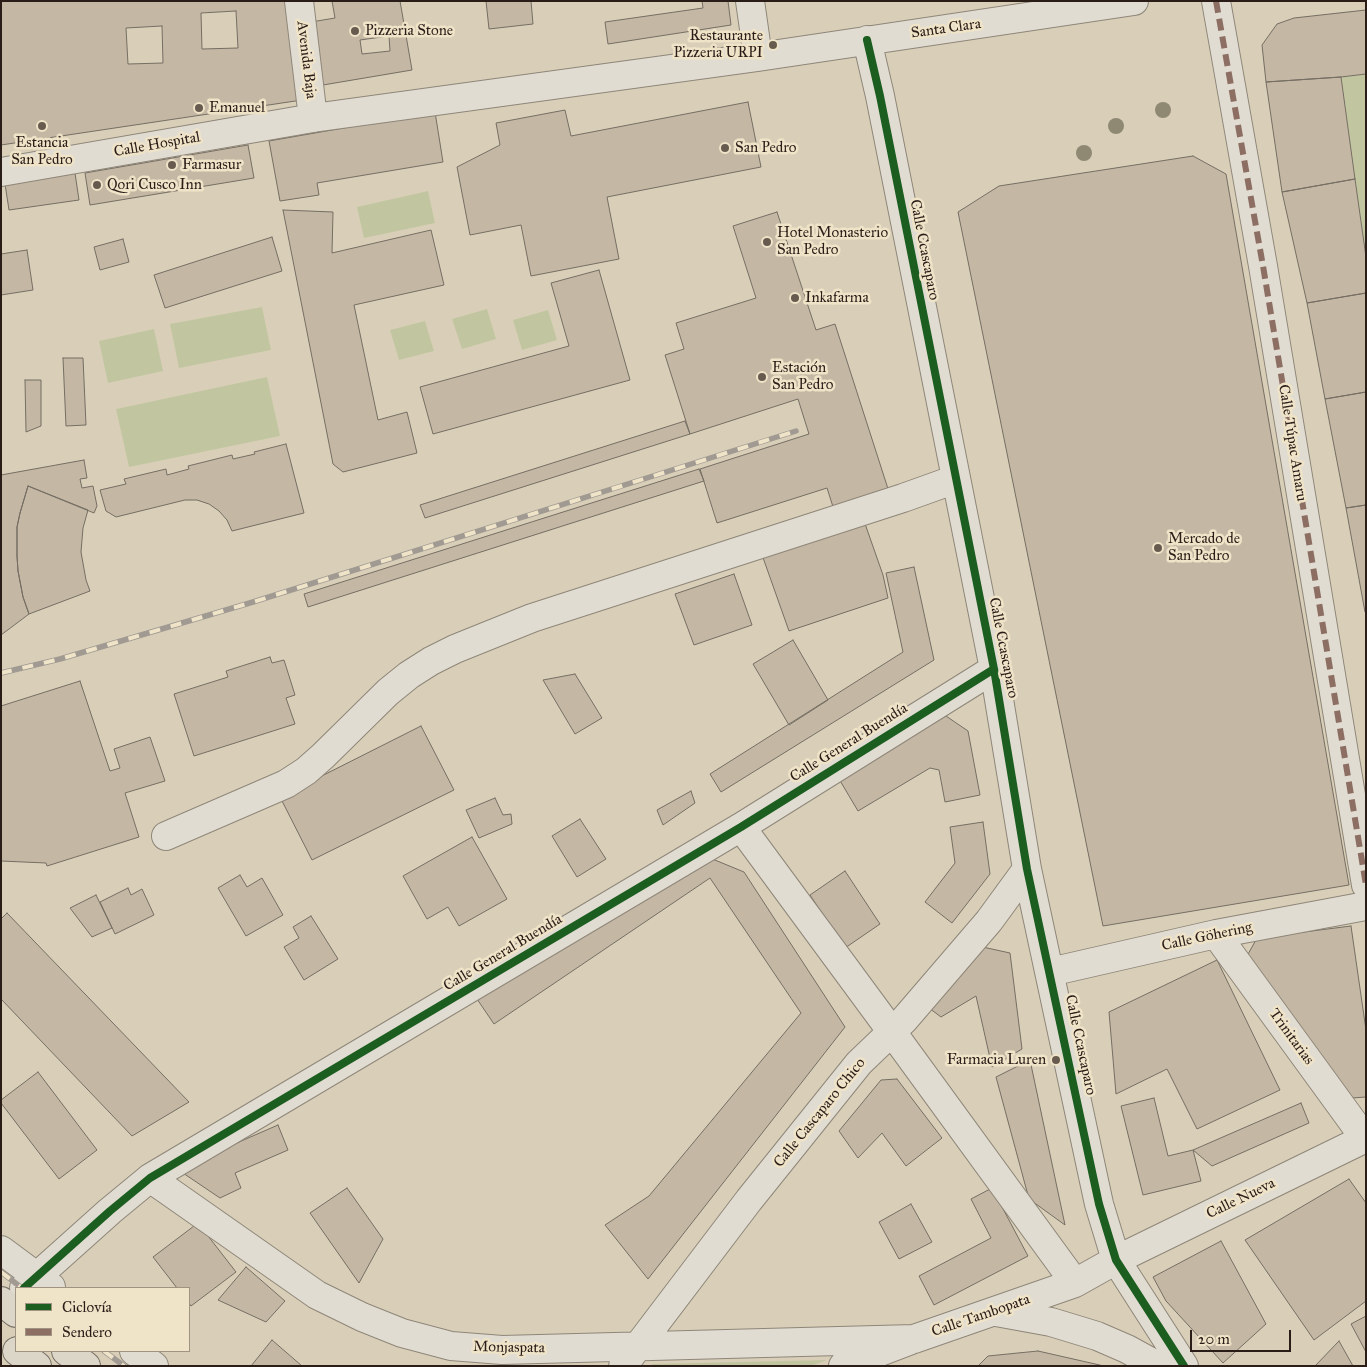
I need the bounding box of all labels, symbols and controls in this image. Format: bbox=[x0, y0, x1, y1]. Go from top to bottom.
street label: Santa Clara bbox=[910, 15, 982, 43]
street label: Avenida Baja bbox=[292, 20, 320, 100]
place label: Pizzeria Stone bbox=[365, 22, 453, 40]
marker: Pizzeria Stone bbox=[349, 25, 361, 37]
place label: Restaurante Pizzeria URPI bbox=[673, 27, 763, 62]
marker: Restaurante Pizzeria URPI bbox=[767, 39, 779, 51]
place label: Emanuel bbox=[209, 99, 265, 117]
marker: Emanuel bbox=[193, 102, 205, 114]
marker: Estancia San Pedro bbox=[36, 120, 48, 132]
street label: Calle Hospital bbox=[112, 129, 202, 161]
place label: Estancia San Pedro bbox=[11, 134, 73, 169]
place label: San Pedro bbox=[735, 139, 797, 157]
marker: San Pedro bbox=[719, 142, 731, 154]
place label: Farmasur bbox=[182, 156, 241, 174]
marker: Farmasur bbox=[166, 159, 178, 171]
place label: Qori Cusco Inn bbox=[107, 176, 202, 194]
marker: Qori Cusco Inn bbox=[91, 179, 103, 191]
street label: Calle Ccascaparo bbox=[905, 198, 943, 302]
place label: Hotel Monasterio San Pedro bbox=[777, 224, 888, 259]
marker: Hotel Monasterio San Pedro bbox=[761, 236, 773, 248]
place label: Inkafarma bbox=[805, 289, 869, 307]
marker: Inkafarma bbox=[789, 292, 801, 304]
place label: Estación San Pedro bbox=[772, 359, 834, 394]
marker: Estación San Pedro bbox=[756, 371, 768, 383]
street label: Calle Túpac Amaru bbox=[1274, 383, 1310, 503]
place label: Mercado de San Pedro bbox=[1168, 530, 1240, 565]
marker: Mercado de San Pedro bbox=[1152, 542, 1164, 554]
street label: Calle Ccascaparo bbox=[984, 596, 1022, 700]
street label: Calle General Buendía bbox=[787, 700, 911, 786]
street label: Calle General Buendía bbox=[440, 910, 566, 996]
street label: Calle Göhering bbox=[1160, 919, 1254, 955]
street label: Calle Ccascaparo bbox=[1061, 993, 1099, 1097]
street label: Trinitarias bbox=[1265, 1005, 1317, 1069]
place label: Farmacia Luren bbox=[947, 1051, 1046, 1069]
marker: Farmacia Luren bbox=[1050, 1054, 1062, 1066]
street label: Calle Cascaparo Chico bbox=[770, 1055, 870, 1171]
street label: Calle Nueva bbox=[1204, 1175, 1278, 1223]
legend bbox=[15, 1287, 190, 1352]
street label: Calle Tambopata bbox=[929, 1291, 1033, 1341]
text: Ciclovía bbox=[62, 1298, 112, 1316]
scale bar bbox=[1192, 1320, 1293, 1352]
text: Sendero bbox=[62, 1323, 112, 1341]
text: 20 m bbox=[1198, 1330, 1230, 1348]
street label: Monjaspata bbox=[473, 1338, 545, 1358]

